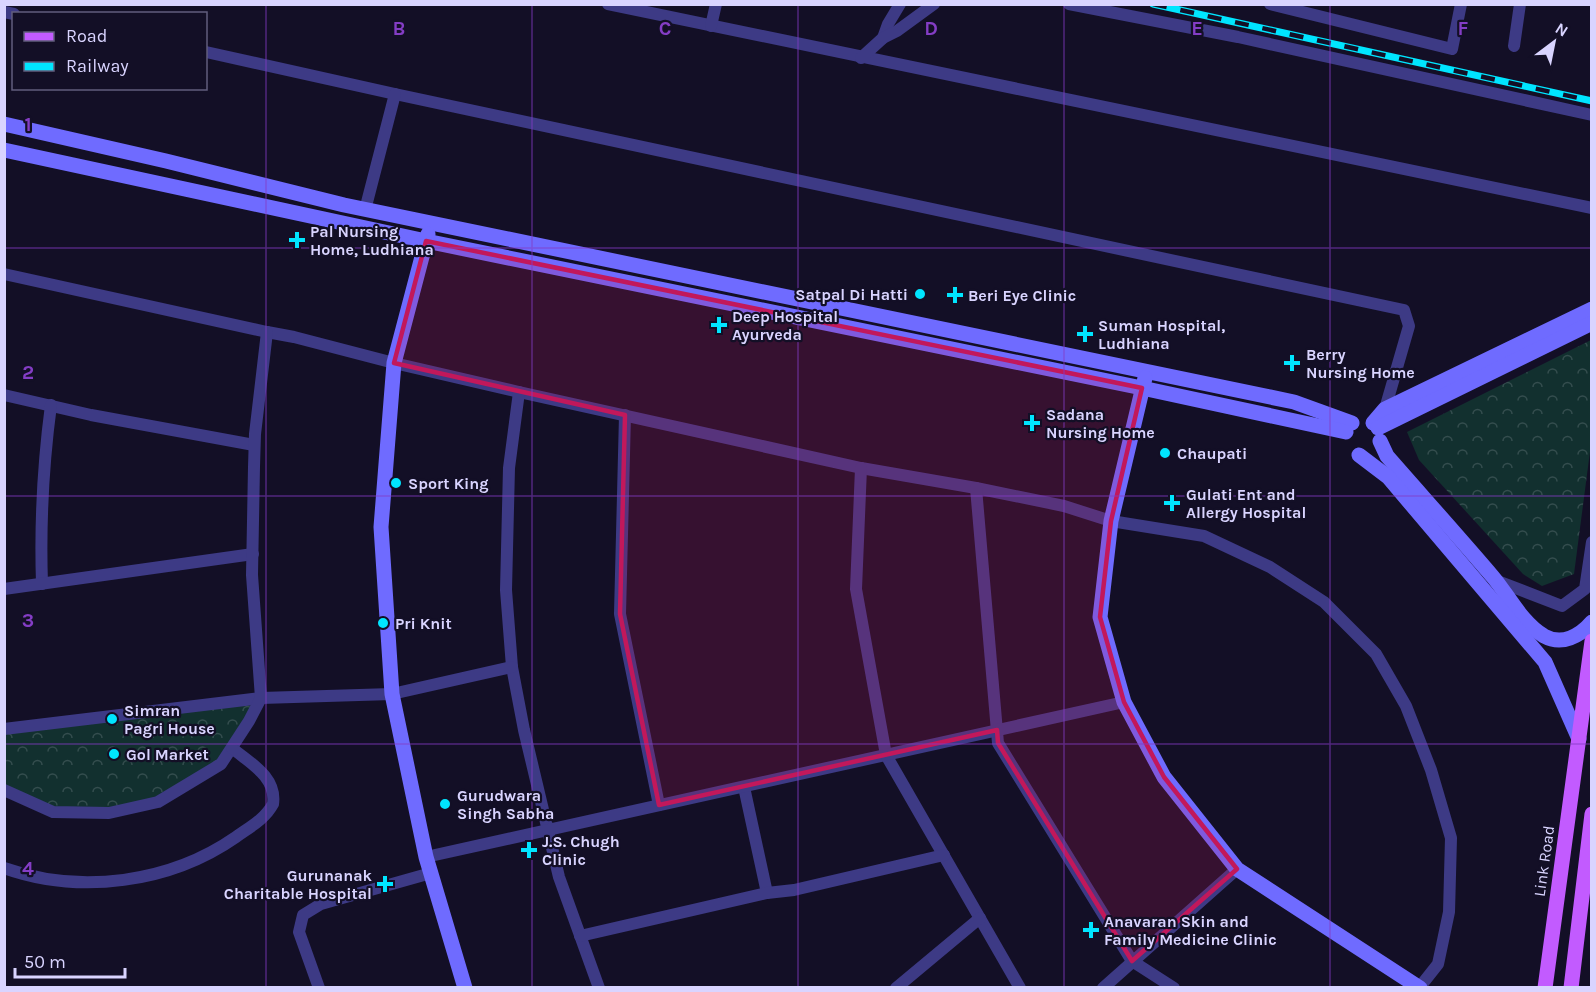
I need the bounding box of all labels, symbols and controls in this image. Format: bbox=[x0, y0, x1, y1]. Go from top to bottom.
legend bbox=[12, 12, 207, 90]
north arrow bbox=[1524, 12, 1584, 72]
text: B bbox=[393, 17, 405, 40]
text: C bbox=[659, 17, 671, 40]
text: D bbox=[924, 17, 938, 40]
text: E bbox=[1191, 17, 1203, 40]
text: F bbox=[1458, 17, 1469, 40]
text: N bbox=[1552, 19, 1572, 41]
text: Road bbox=[66, 25, 107, 47]
text: Railway bbox=[66, 55, 129, 77]
text: 1 bbox=[24, 113, 32, 136]
place label: Pal Nursing Home, Ludhiana bbox=[310, 222, 434, 259]
marker: Pal Nursing Home, Ludhiana bbox=[288, 231, 306, 249]
place label: Satpal Di Hatti bbox=[795, 285, 908, 304]
marker: Beri Eye Clinic bbox=[946, 286, 964, 304]
place label: Beri Eye Clinic bbox=[968, 286, 1076, 305]
marker: Satpal Di Hatti bbox=[913, 287, 927, 301]
place label: Deep Hospital Ayurveda bbox=[732, 307, 838, 344]
marker: Deep Hospital Ayurveda bbox=[710, 316, 728, 334]
place label: Suman Hospital, Ludhiana bbox=[1098, 316, 1225, 353]
marker: Suman Hospital, Ludhiana bbox=[1076, 325, 1094, 343]
place label: Berry Nursing Home bbox=[1306, 345, 1415, 382]
marker: Berry Nursing Home bbox=[1283, 354, 1301, 372]
text: 2 bbox=[22, 361, 34, 384]
place label: Sadana Nursing Home bbox=[1046, 405, 1155, 442]
marker: Sadana Nursing Home bbox=[1023, 414, 1041, 432]
place label: Chaupati bbox=[1177, 444, 1247, 463]
marker: Chaupati bbox=[1158, 446, 1172, 460]
place label: Sport King bbox=[408, 474, 489, 493]
marker: Sport King bbox=[389, 476, 403, 490]
place label: Gulati Ent and Allergy Hospital bbox=[1186, 485, 1306, 522]
marker: Gulati Ent and Allergy Hospital bbox=[1163, 494, 1181, 512]
text: 3 bbox=[22, 609, 34, 632]
place label: Pri Knit bbox=[395, 614, 452, 633]
marker: Pri Knit bbox=[376, 616, 390, 630]
place label: Simran Pagri House bbox=[124, 701, 215, 738]
marker: Simran Pagri House bbox=[105, 712, 119, 726]
place label: Gol Market bbox=[126, 745, 209, 764]
marker: Gol Market bbox=[107, 747, 121, 761]
place label: Gurudwara Singh Sabha bbox=[457, 786, 554, 823]
marker: Gurudwara Singh Sabha bbox=[438, 797, 452, 811]
street label: Link Road bbox=[1530, 824, 1558, 898]
place label: J.S. Chugh Clinic bbox=[542, 832, 620, 869]
marker: J.S. Chugh Clinic bbox=[520, 841, 538, 859]
text: 4 bbox=[22, 857, 34, 880]
place label: Gurunanak Charitable Hospital bbox=[224, 866, 373, 903]
marker: Gurunanak Charitable Hospital bbox=[376, 875, 394, 893]
place label: Anavaran Skin and Family Medicine Clinic bbox=[1104, 912, 1277, 949]
marker: Anavaran Skin and Family Medicine Clinic bbox=[1082, 921, 1100, 939]
scale bar bbox=[15, 941, 124, 979]
text: 50 m bbox=[24, 951, 66, 973]

